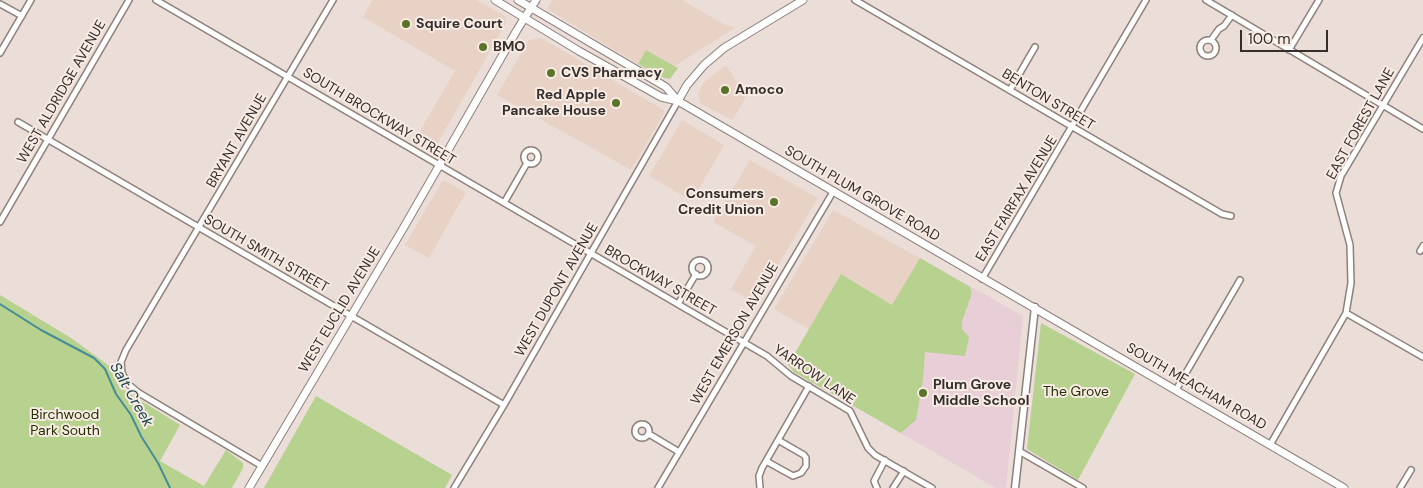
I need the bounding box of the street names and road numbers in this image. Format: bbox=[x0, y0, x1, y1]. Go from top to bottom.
street label: WEST ALDRIDGE AVENUE bbox=[14, 17, 110, 167]
street label: SOUTH BROCKWAY STREET bbox=[299, 65, 459, 169]
street label: EAST FOREST LANE bbox=[1323, 65, 1399, 183]
street label: BENTON STREET bbox=[999, 66, 1097, 134]
street label: BRYANT AVENUE bbox=[203, 91, 271, 191]
street label: EAST FAIRFAX AVENUE bbox=[973, 133, 1061, 265]
street label: SOUTH PLUM GROVE ROAD bbox=[781, 143, 943, 245]
street label: SOUTH SMITH STREET bbox=[201, 211, 331, 297]
street label: WEST DUPONT AVENUE bbox=[512, 220, 602, 360]
street label: BROCKWAY STREET bbox=[601, 242, 719, 320]
street label: WEST EUCLID AVENUE bbox=[296, 244, 384, 376]
street label: WEST EMERSON AVENUE bbox=[687, 260, 783, 408]
street label: SOUTH MEACHAM ROAD bbox=[1123, 340, 1269, 434]
street label: YARROW LANE bbox=[770, 341, 858, 409]

